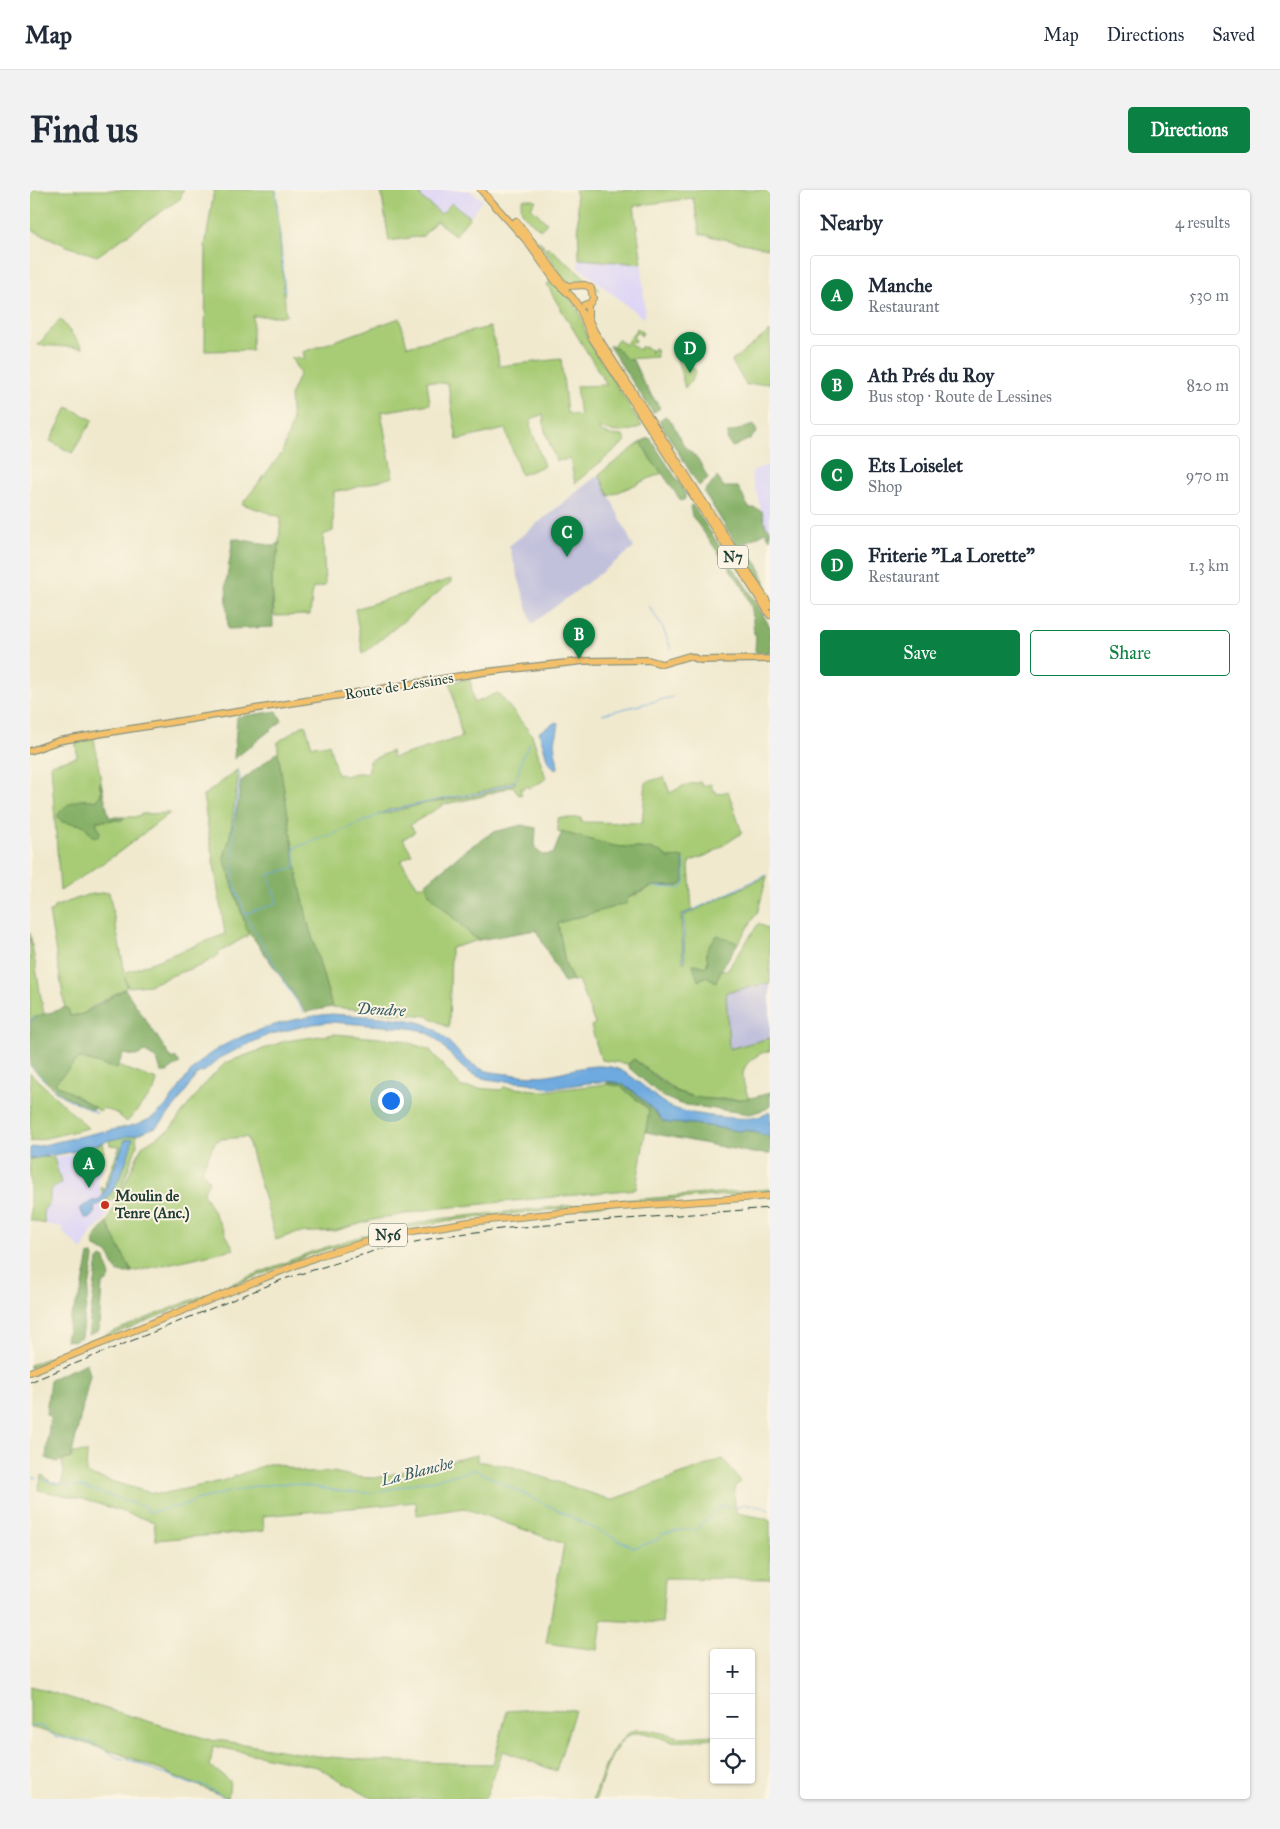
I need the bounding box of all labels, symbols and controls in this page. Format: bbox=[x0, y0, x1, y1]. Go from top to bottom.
text: Map bbox=[25, 20, 72, 50]
text: Map bbox=[1043, 24, 1079, 46]
text: Directions bbox=[1107, 24, 1184, 46]
text: Saved bbox=[1212, 24, 1255, 46]
button: Directions bbox=[1128, 107, 1250, 153]
text: Find us bbox=[30, 109, 138, 152]
text: Nearby bbox=[820, 210, 883, 236]
text: 4 results bbox=[1175, 213, 1230, 232]
text: Manche bbox=[868, 274, 932, 297]
text: A bbox=[832, 286, 842, 305]
text: 530 m bbox=[1189, 286, 1229, 305]
text: Restaurant bbox=[868, 297, 940, 316]
pin: D bbox=[674, 332, 706, 373]
text: Ath Prés du Roy bbox=[868, 364, 994, 387]
text: B bbox=[832, 376, 842, 395]
text: 820 m bbox=[1186, 376, 1229, 395]
text: Bus stop · Route de Lessines bbox=[868, 387, 1052, 406]
text: Ets Loiselet bbox=[868, 454, 963, 477]
text: C bbox=[832, 466, 842, 485]
text: 970 m bbox=[1186, 466, 1229, 485]
text: Shop bbox=[868, 477, 902, 496]
pin: C bbox=[551, 516, 583, 557]
text: Friterie "La Lorette" bbox=[868, 544, 1035, 567]
road number: N7 bbox=[718, 546, 748, 568]
text: D bbox=[831, 556, 843, 575]
text: 1.3 km bbox=[1189, 556, 1229, 575]
text: Restaurant bbox=[868, 567, 940, 586]
pin: B bbox=[563, 618, 595, 659]
button: Save bbox=[820, 630, 1020, 676]
button: Share bbox=[1030, 630, 1230, 676]
street label: Route de Lessines bbox=[343, 668, 455, 704]
water label: Dendre bbox=[356, 999, 407, 1020]
your location bbox=[378, 1088, 404, 1114]
pin: A bbox=[73, 1147, 105, 1188]
place label: Moulin de Tenre (Anc.) bbox=[114, 1187, 189, 1223]
marker: Moulin de Tenre (Anc.) bbox=[99, 1199, 111, 1211]
road number: N56 bbox=[369, 1224, 407, 1246]
water label: La Blanche bbox=[378, 1453, 456, 1490]
map controls bbox=[710, 1649, 755, 1784]
button: + bbox=[710, 1649, 755, 1694]
button: − bbox=[710, 1694, 755, 1739]
button: locate bbox=[710, 1739, 755, 1784]

